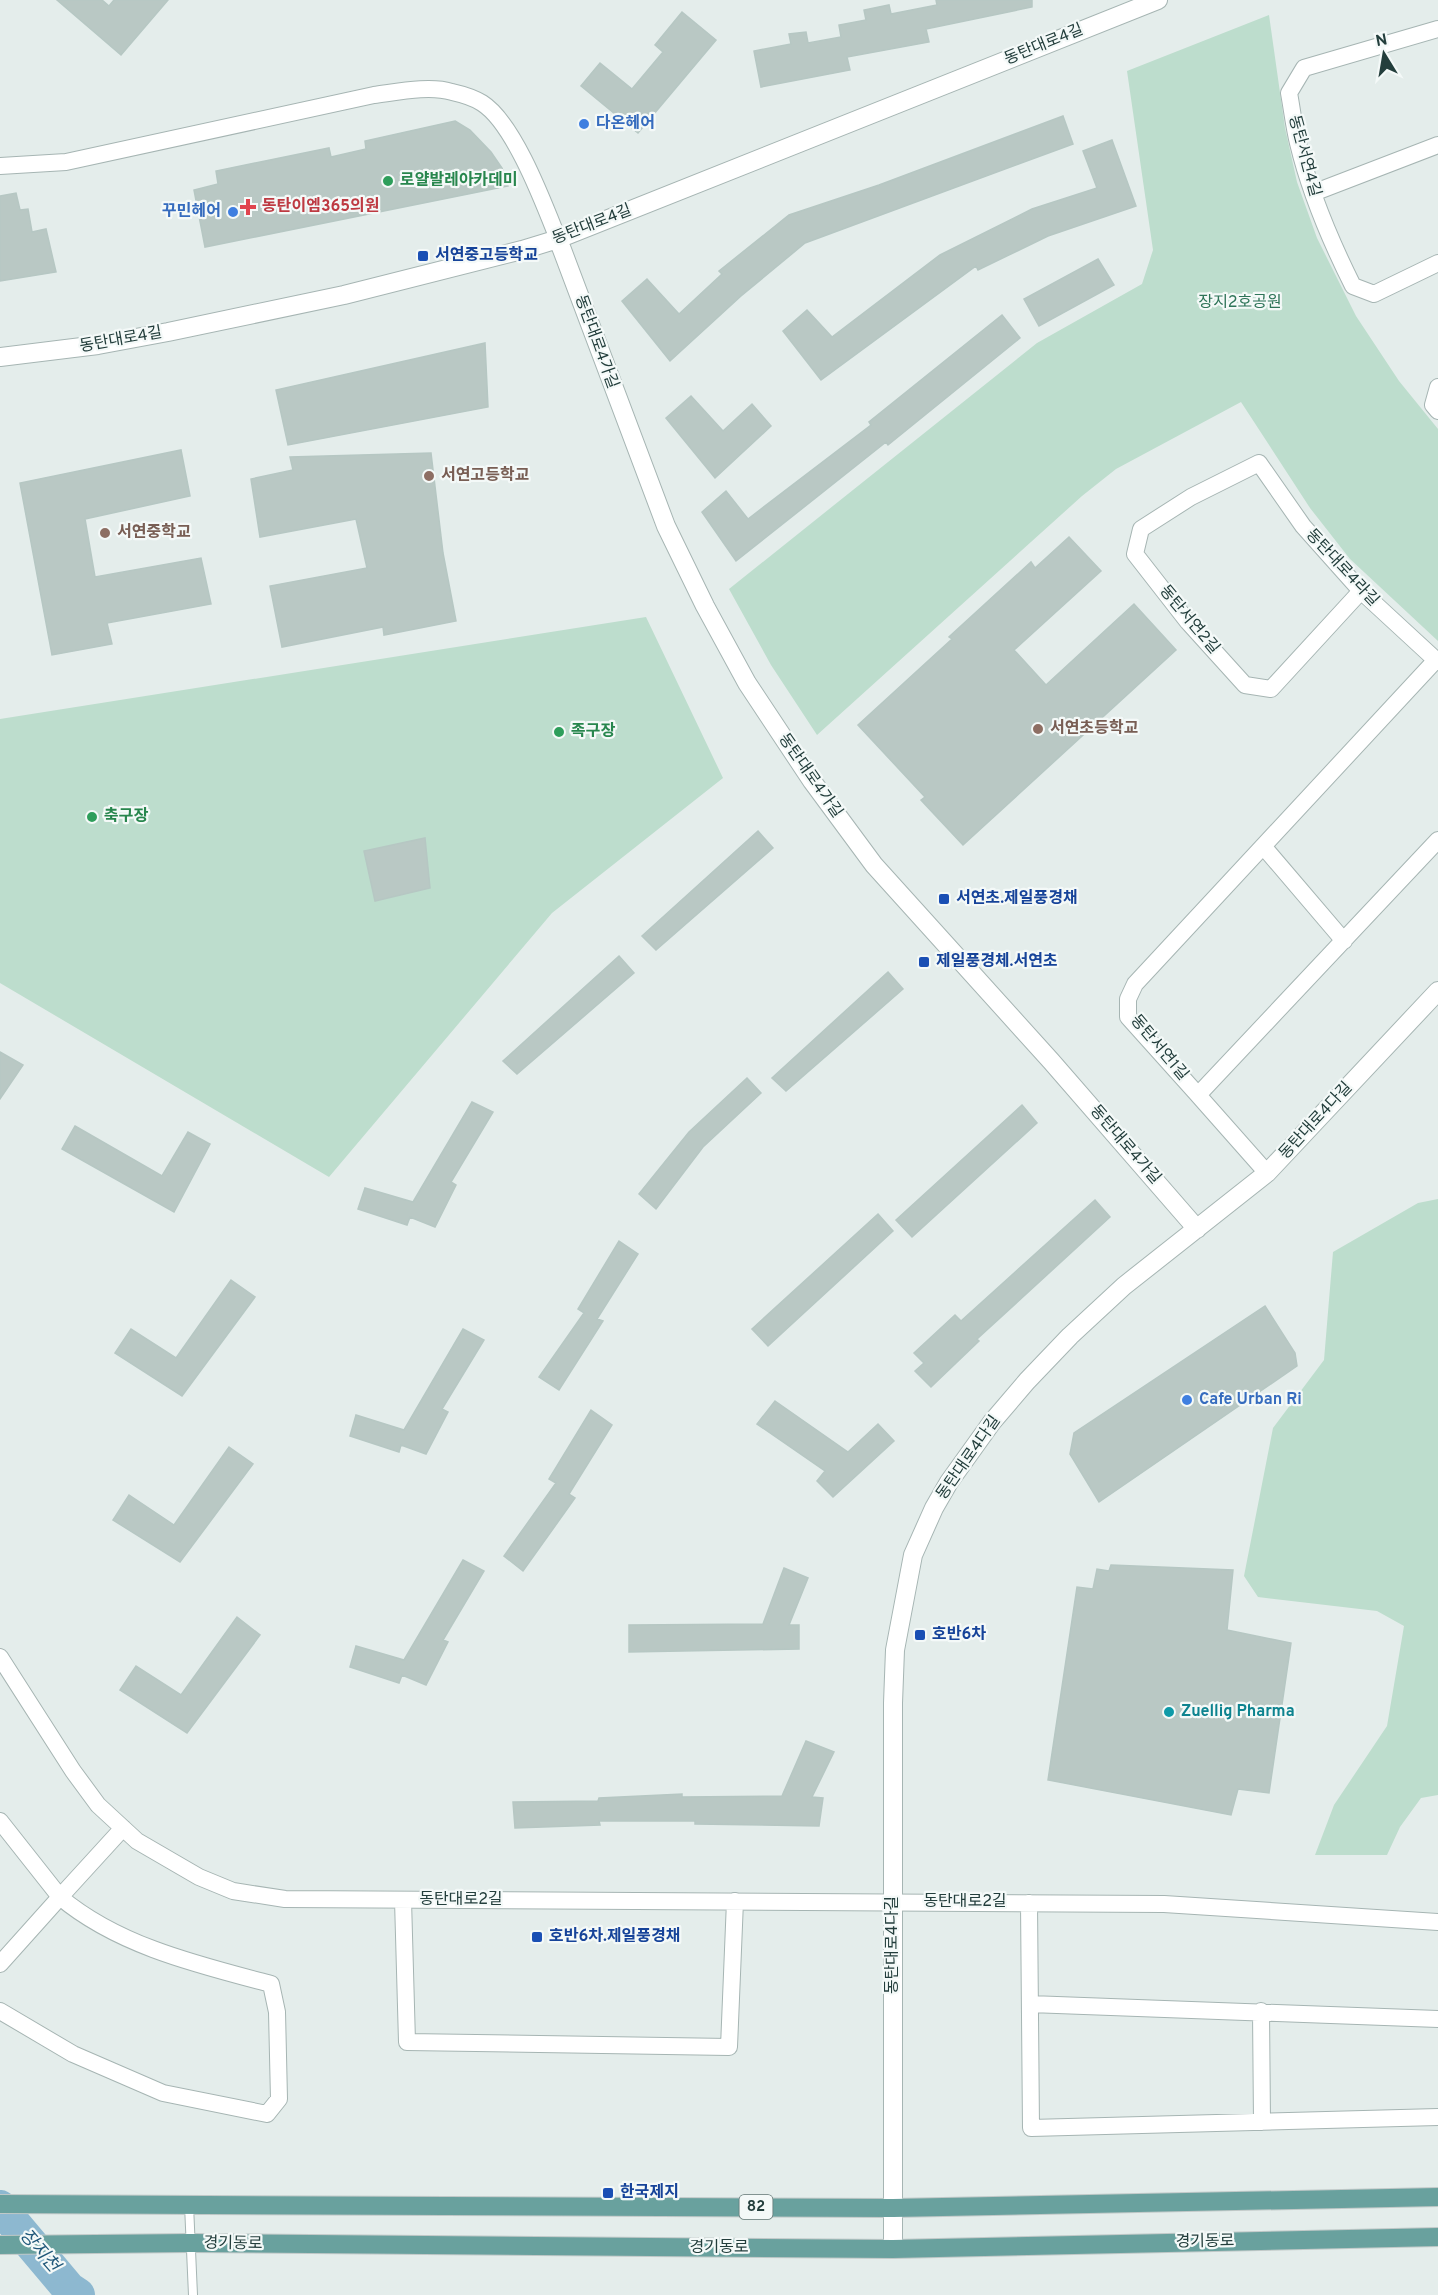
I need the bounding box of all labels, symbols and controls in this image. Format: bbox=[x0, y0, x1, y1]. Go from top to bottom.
street label: 동탄대로4길 bbox=[1002, 20, 1086, 70]
north arrow bbox=[1354, 24, 1414, 84]
text: N bbox=[1374, 30, 1389, 52]
street label: 동탄서연4길 bbox=[1284, 113, 1324, 199]
place label: 다온헤어 bbox=[596, 114, 655, 134]
marker: 다온헤어 bbox=[577, 117, 591, 131]
place label: 로얄발레아카데미 bbox=[400, 171, 518, 191]
marker: 로얄발레아카데미 bbox=[381, 174, 395, 188]
place label: 동탄이엠365의원 bbox=[262, 197, 380, 217]
marker: 동탄이엠365의원 bbox=[239, 198, 257, 216]
street label: 동탄대로4길 bbox=[549, 201, 635, 249]
place label: 꾸민헤어 bbox=[162, 202, 221, 222]
marker: 꾸민헤어 bbox=[226, 205, 240, 219]
place label: 서연중고등학교 bbox=[435, 245, 538, 266]
marker: 서연중고등학교 bbox=[416, 249, 430, 263]
street label: 동탄대로4가길 bbox=[570, 292, 622, 392]
park label: 장지2호공원 bbox=[1198, 293, 1282, 313]
street label: 동탄대로4길 bbox=[78, 323, 164, 357]
place label: 서연고등학교 bbox=[441, 465, 530, 486]
marker: 서연고등학교 bbox=[422, 469, 436, 483]
place label: 서연중학교 bbox=[117, 522, 191, 543]
street label: 동탄대로4라길 bbox=[1301, 525, 1383, 611]
marker: 서연중학교 bbox=[98, 526, 112, 540]
street label: 동탄서연2길 bbox=[1155, 582, 1223, 658]
place label: 서연초등학교 bbox=[1050, 718, 1139, 739]
place label: 족구장 bbox=[571, 722, 615, 742]
marker: 서연초등학교 bbox=[1031, 722, 1045, 736]
marker: 족구장 bbox=[552, 725, 566, 739]
street label: 동탄대로4가길 bbox=[774, 730, 846, 822]
place label: 축구장 bbox=[104, 807, 148, 827]
marker: 축구장 bbox=[85, 810, 99, 824]
place label: 서연초.제일풍경채 bbox=[956, 889, 1078, 909]
marker: 서연초.제일풍경채 bbox=[937, 892, 951, 906]
place label: 제일풍경체.서연초 bbox=[936, 952, 1058, 972]
marker: 제일풍경체.서연초 bbox=[917, 955, 931, 969]
street label: 동탄서연1길 bbox=[1126, 1011, 1192, 1085]
street label: 동탄대로4다길 bbox=[1275, 1078, 1357, 1164]
street label: 동탄대로4가길 bbox=[1085, 1101, 1165, 1189]
place label: Cafe Urban Ri bbox=[1199, 1390, 1302, 1410]
marker: Cafe Urban Ri bbox=[1180, 1393, 1194, 1407]
street label: 동탄대로4다길 bbox=[933, 1412, 1005, 1504]
place label: 호반6차 bbox=[932, 1625, 986, 1645]
marker: 호반6차 bbox=[913, 1628, 927, 1642]
place label: Zuellig Pharma bbox=[1181, 1702, 1295, 1722]
marker: Zuellig Pharma bbox=[1162, 1705, 1176, 1719]
street label: 동탄대로2길 bbox=[419, 1890, 503, 1910]
street label: 동탄대로2길 bbox=[923, 1892, 1007, 1912]
street label: 동탄대로4다길 bbox=[883, 1896, 903, 1994]
place label: 호반6차.제일풍경채 bbox=[549, 1927, 680, 1947]
marker: 호반6차.제일풍경채 bbox=[530, 1930, 544, 1944]
place label: 한국제지 bbox=[620, 2182, 679, 2203]
marker: 한국제지 bbox=[601, 2186, 615, 2200]
road number: 82 bbox=[740, 2195, 772, 2219]
water label: 장지천 bbox=[14, 2225, 66, 2279]
street label: 경기동로 bbox=[1175, 2231, 1235, 2253]
street label: 경기동로 bbox=[203, 2233, 263, 2255]
street label: 경기동로 bbox=[690, 2238, 749, 2258]

